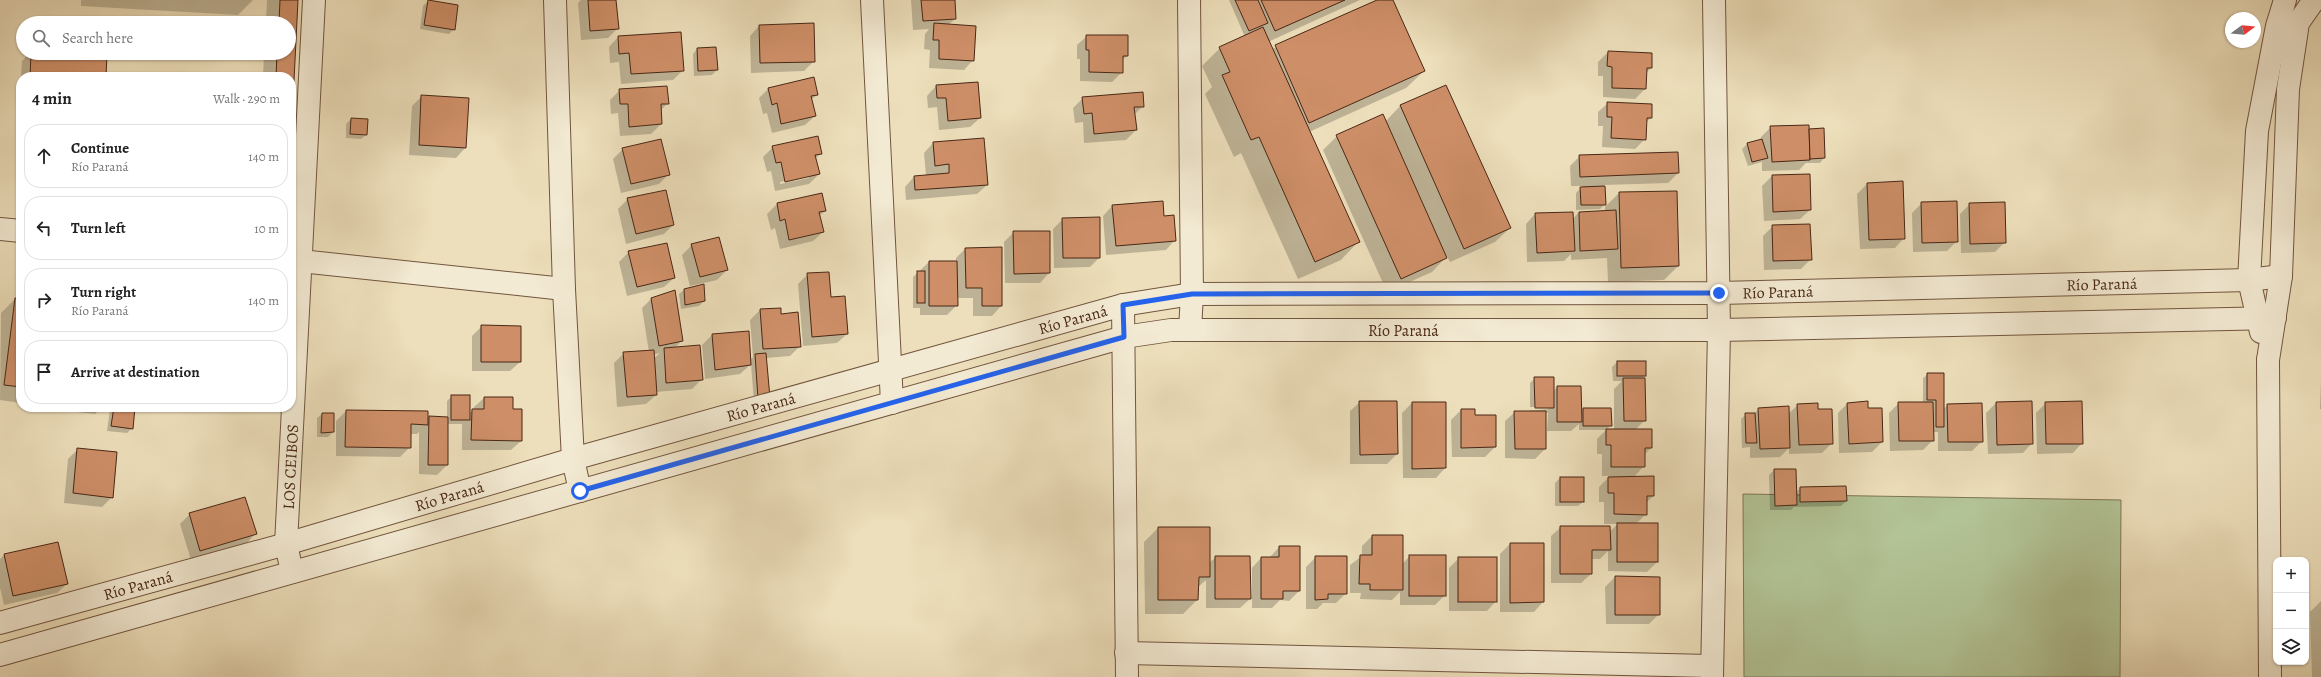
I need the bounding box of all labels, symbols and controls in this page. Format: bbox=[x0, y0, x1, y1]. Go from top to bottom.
north arrow bbox=[2225, 12, 2261, 48]
search box bbox=[16, 16, 296, 60]
icon: search bbox=[30, 27, 52, 49]
text: Search here bbox=[62, 28, 133, 48]
text: 4 min bbox=[32, 87, 72, 110]
text: Walk · 290 m bbox=[213, 90, 280, 107]
text: Continue bbox=[71, 138, 129, 158]
icon: ahead bbox=[33, 145, 55, 167]
text: 140 m bbox=[248, 148, 279, 165]
text: Río Paraná bbox=[71, 158, 129, 175]
icon: left bbox=[33, 217, 55, 239]
text: Turn left bbox=[71, 218, 126, 238]
text: 10 m bbox=[254, 220, 279, 237]
street label: Río Paraná bbox=[2066, 273, 2138, 296]
street label: Río Paraná bbox=[1742, 281, 1814, 304]
text: Turn right bbox=[71, 282, 136, 302]
route end bbox=[1710, 284, 1728, 302]
icon: right bbox=[33, 289, 55, 311]
text: 140 m bbox=[248, 292, 279, 309]
street label: Río Paraná bbox=[1036, 300, 1111, 340]
text: Río Paraná bbox=[71, 302, 129, 319]
street label: Río Paraná bbox=[1368, 320, 1439, 342]
icon: arrive bbox=[33, 361, 55, 383]
text: Arrive at destination bbox=[71, 362, 200, 382]
street label: Río Paraná bbox=[724, 387, 799, 428]
street label: LOS CEIBOS bbox=[278, 424, 304, 510]
street label: Río Paraná bbox=[412, 476, 487, 517]
route start bbox=[571, 482, 589, 500]
map controls bbox=[2273, 557, 2309, 665]
button: + bbox=[2273, 557, 2309, 593]
street label: Río Paraná bbox=[101, 566, 176, 606]
button: − bbox=[2273, 593, 2309, 629]
button: layers bbox=[2273, 629, 2309, 665]

